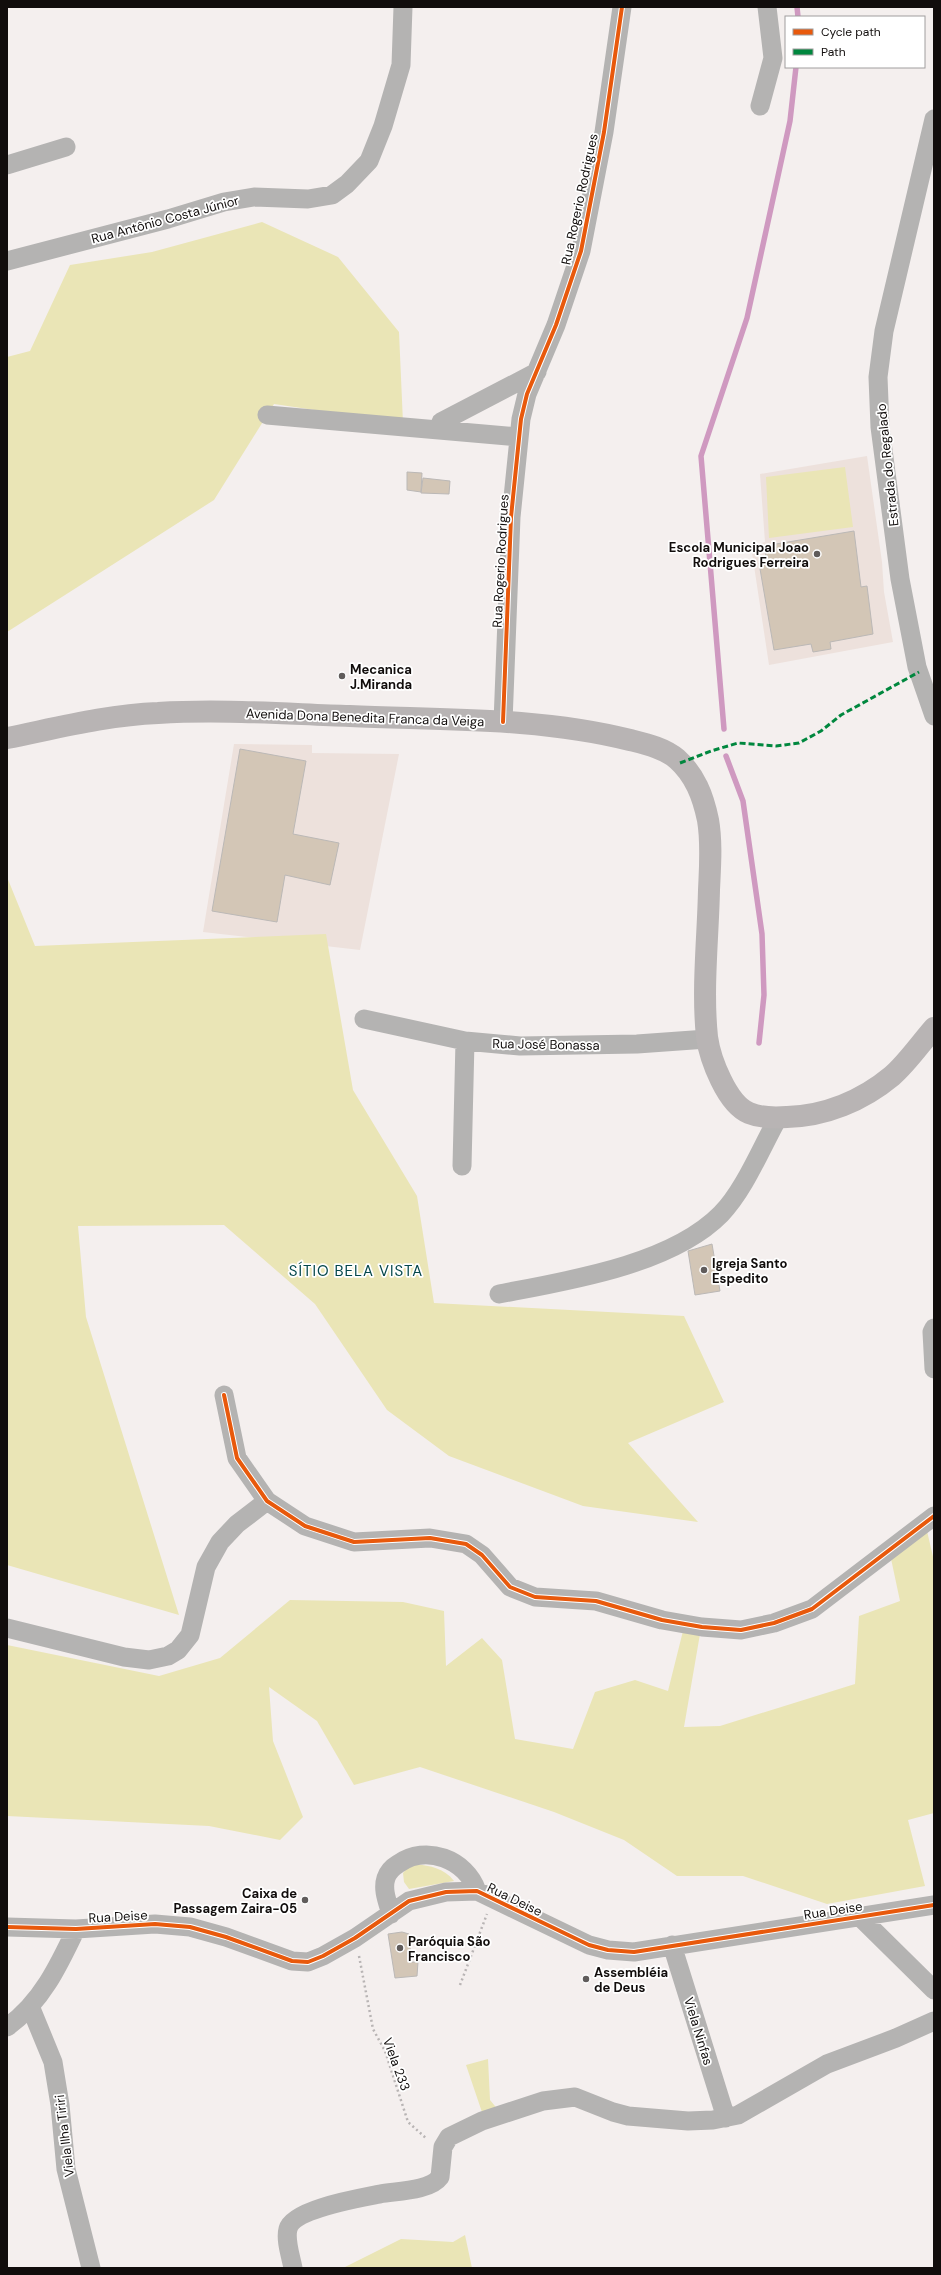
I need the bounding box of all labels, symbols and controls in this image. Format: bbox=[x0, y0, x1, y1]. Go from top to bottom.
legend bbox=[785, 16, 925, 68]
text: Cycle path bbox=[821, 24, 881, 40]
text: Path bbox=[821, 44, 846, 60]
street label: Rua Rogerio Rodrigues bbox=[557, 132, 602, 266]
street label: Rua Antônio Costa Júnior bbox=[89, 192, 241, 247]
street label: Estrada do Regalado bbox=[873, 402, 902, 527]
street label: Rua Rogerio Rodrigues bbox=[489, 494, 512, 628]
place label: Escola Municipal Joao Rodrigues Ferreira bbox=[669, 539, 809, 571]
marker: Escola Municipal Joao Rodrigues Ferreira bbox=[812, 549, 822, 559]
place label: Mecanica J.Miranda bbox=[350, 661, 412, 693]
marker: Mecanica J.Miranda bbox=[337, 671, 347, 681]
street label: Avenida Dona Benedita Franca da Veiga bbox=[246, 705, 484, 730]
street label: Rua José Bonassa bbox=[492, 1035, 600, 1054]
place label: Igreja Santo Espedito bbox=[712, 1255, 788, 1287]
district label: SÍTIO BELA VISTA bbox=[289, 1261, 423, 1281]
marker: Igreja Santo Espedito bbox=[699, 1265, 709, 1275]
street label: Rua Deise bbox=[485, 1879, 545, 1920]
place label: Caixa de Passagem Zaira-05 bbox=[173, 1885, 297, 1917]
marker: Caixa de Passagem Zaira-05 bbox=[300, 1895, 310, 1905]
street label: Rua Deise bbox=[803, 1897, 864, 1924]
street label: Rua Deise bbox=[88, 1906, 148, 1927]
place label: Paróquia São Francisco bbox=[408, 1933, 491, 1965]
marker: Paróquia São Francisco bbox=[395, 1943, 405, 1953]
place label: Assembléia de Deus bbox=[594, 1964, 668, 1996]
marker: Assembléia de Deus bbox=[581, 1974, 591, 1984]
street label: Viela Ninfas bbox=[680, 1995, 717, 2067]
street label: Viela 233 bbox=[379, 2035, 414, 2093]
street label: Viela Ilha Tiriri bbox=[51, 2094, 78, 2178]

